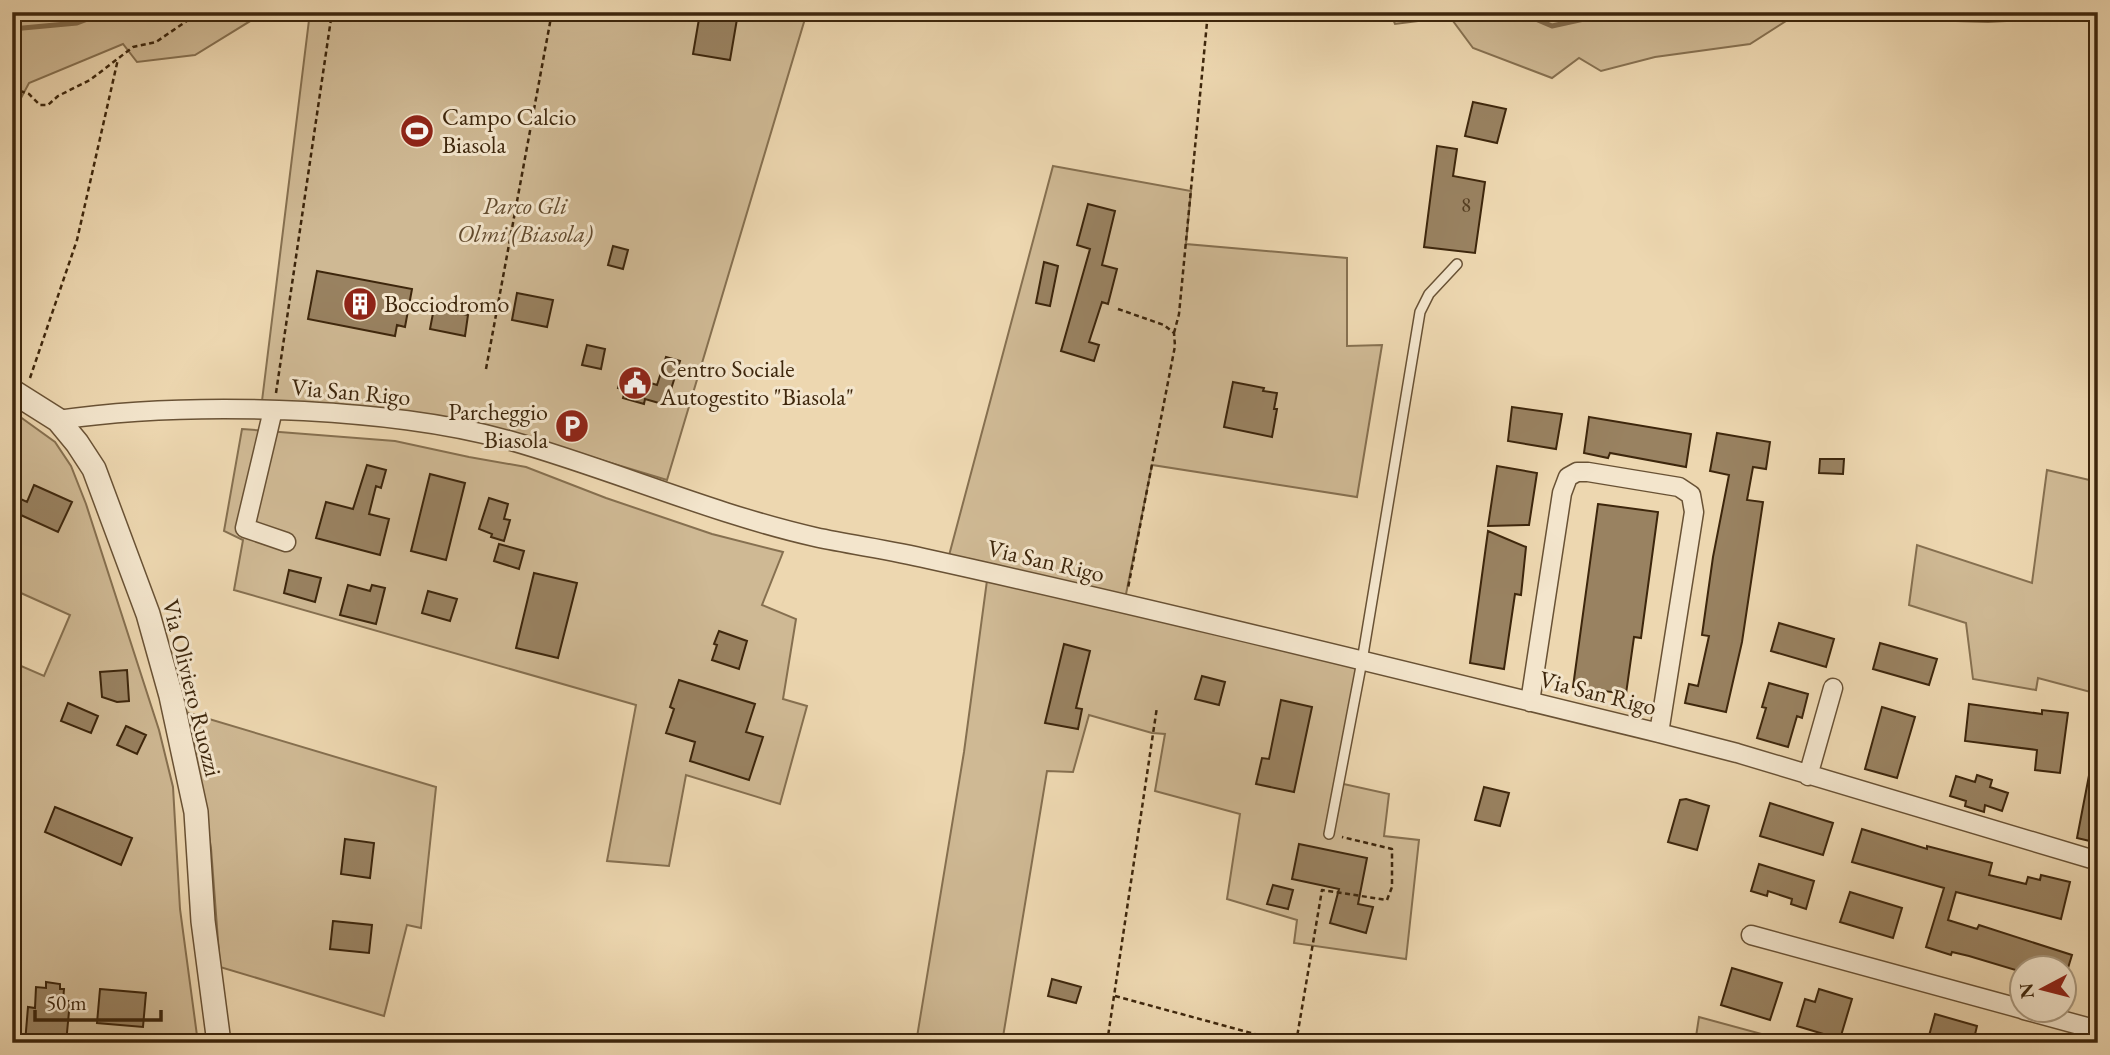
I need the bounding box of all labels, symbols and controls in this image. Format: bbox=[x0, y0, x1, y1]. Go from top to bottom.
place label: Campo Calcio Biasola bbox=[442, 101, 576, 160]
sports icon: Campo Calcio Biasola bbox=[398, 112, 436, 150]
park label: Parco Gli Olmi (Biasola) bbox=[457, 190, 593, 249]
house number: 8 bbox=[1461, 191, 1471, 218]
building icon: Bocciodromo bbox=[341, 285, 379, 323]
place label: Bocciodromo bbox=[384, 288, 509, 319]
place label: Centro Sociale Autogestito "Biasola" bbox=[659, 353, 854, 412]
public building icon: Centro Sociale Autogestito "Biasola" bbox=[616, 364, 654, 402]
street label: Via San Rigo bbox=[290, 371, 412, 412]
place label: Parcheggio Biasola bbox=[448, 396, 548, 455]
parking icon: Parcheggio Biasola bbox=[553, 407, 591, 445]
street label: Via San Rigo bbox=[984, 532, 1108, 589]
street label: Via Oliviero Ruozzi bbox=[155, 596, 230, 780]
street label: Via San Rigo bbox=[1536, 663, 1660, 722]
north arrow bbox=[2008, 954, 2078, 1024]
scale bar bbox=[35, 978, 161, 1022]
text: N bbox=[2013, 981, 2040, 1000]
text: 50 m bbox=[46, 989, 87, 1016]

